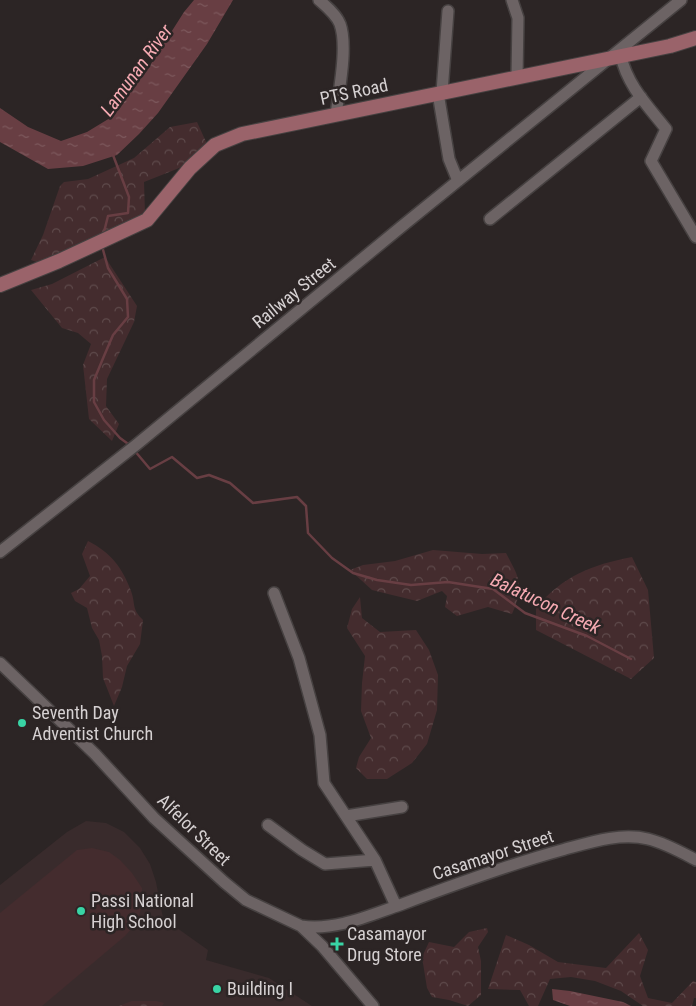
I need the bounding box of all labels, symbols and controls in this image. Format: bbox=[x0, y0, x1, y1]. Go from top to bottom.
water label: Lamunan River bbox=[96, 20, 178, 121]
street label: PTS Road bbox=[318, 74, 390, 109]
street label: Railway Street bbox=[248, 253, 339, 332]
water label: Balatucon Creek bbox=[487, 568, 605, 639]
place label: Seventh Day Adventist Church bbox=[32, 702, 153, 744]
marker: Seventh Day Adventist Church bbox=[16, 717, 28, 729]
street label: Alfelor Street bbox=[153, 790, 235, 870]
street label: Casamayor Street bbox=[430, 825, 556, 884]
place label: Passi National High School bbox=[91, 890, 194, 932]
marker: Passi National High School bbox=[75, 905, 87, 917]
place label: Casamayor Drug Store bbox=[347, 923, 427, 965]
marker: Casamayor Drug Store bbox=[331, 938, 343, 950]
place label: Building I bbox=[227, 978, 293, 999]
marker: Building I bbox=[211, 983, 223, 995]

